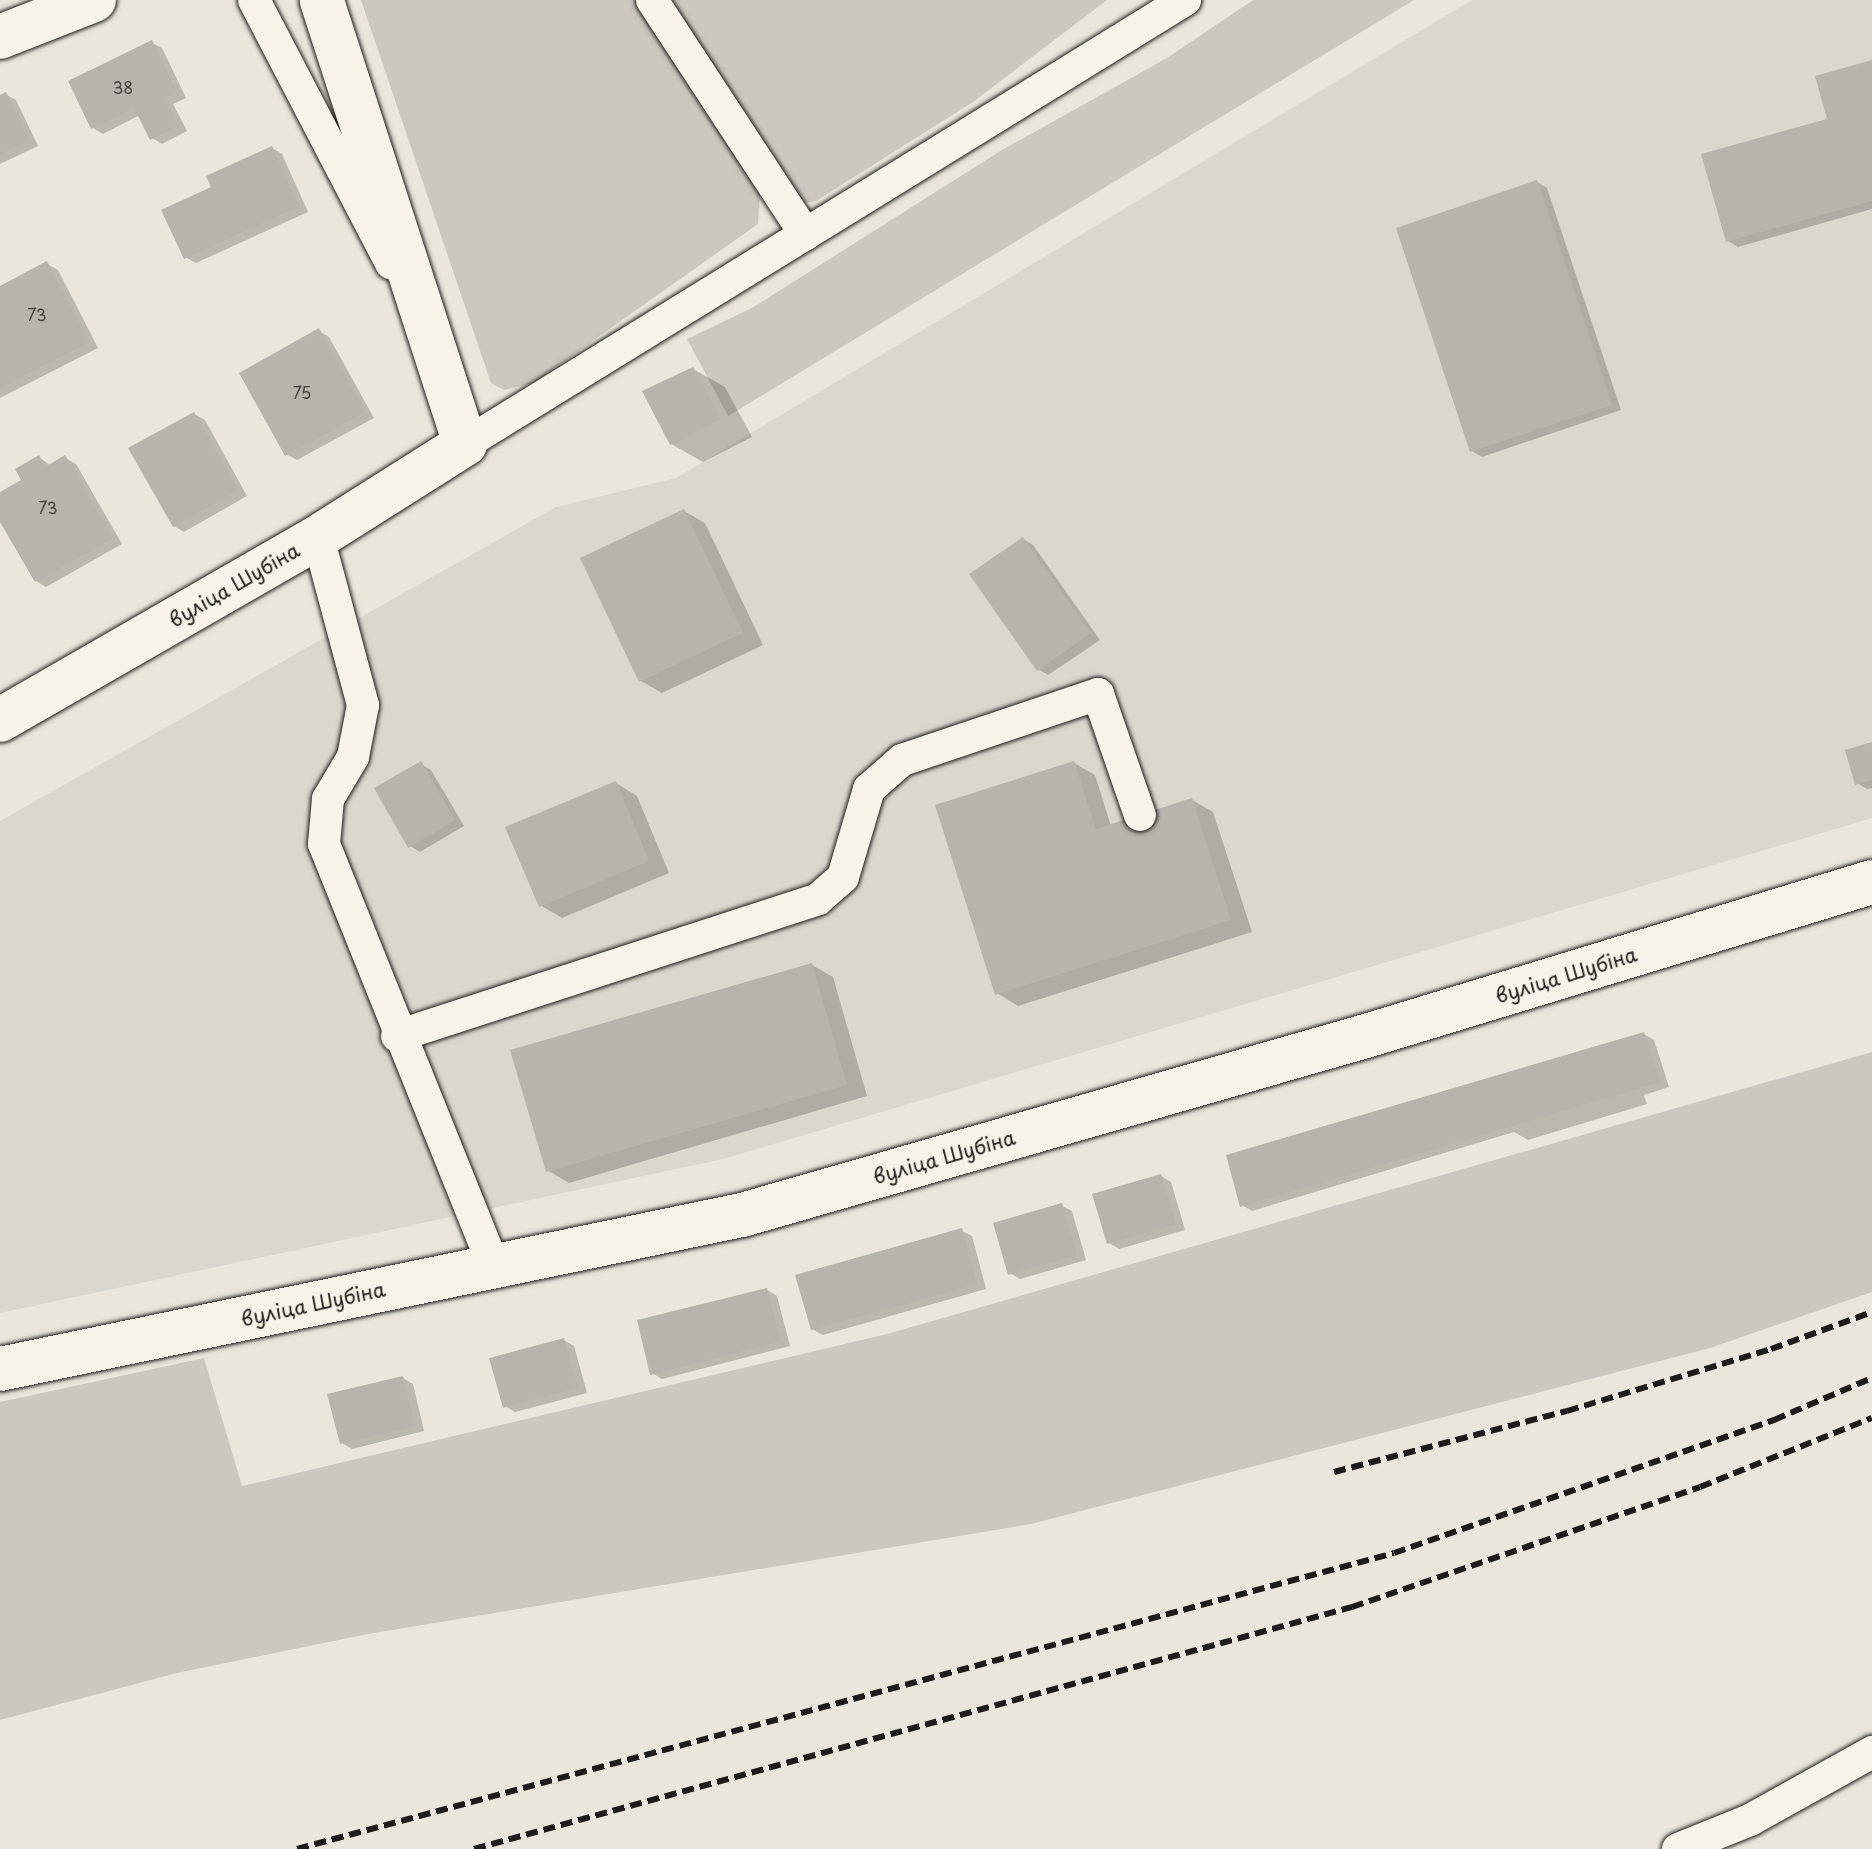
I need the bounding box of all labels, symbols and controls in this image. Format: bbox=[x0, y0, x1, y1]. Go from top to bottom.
house number: 38 bbox=[113, 77, 133, 97]
house number: 73 bbox=[27, 304, 47, 324]
house number: 75 bbox=[293, 382, 311, 402]
house number: 73 bbox=[38, 497, 58, 517]
street label: вуліца Шубіна bbox=[164, 538, 304, 632]
street label: вуліца Шубіна bbox=[1492, 942, 1640, 1008]
street label: вуліца Шубіна bbox=[870, 1125, 1018, 1189]
street label: вуліца Шубіна bbox=[239, 1277, 387, 1331]

